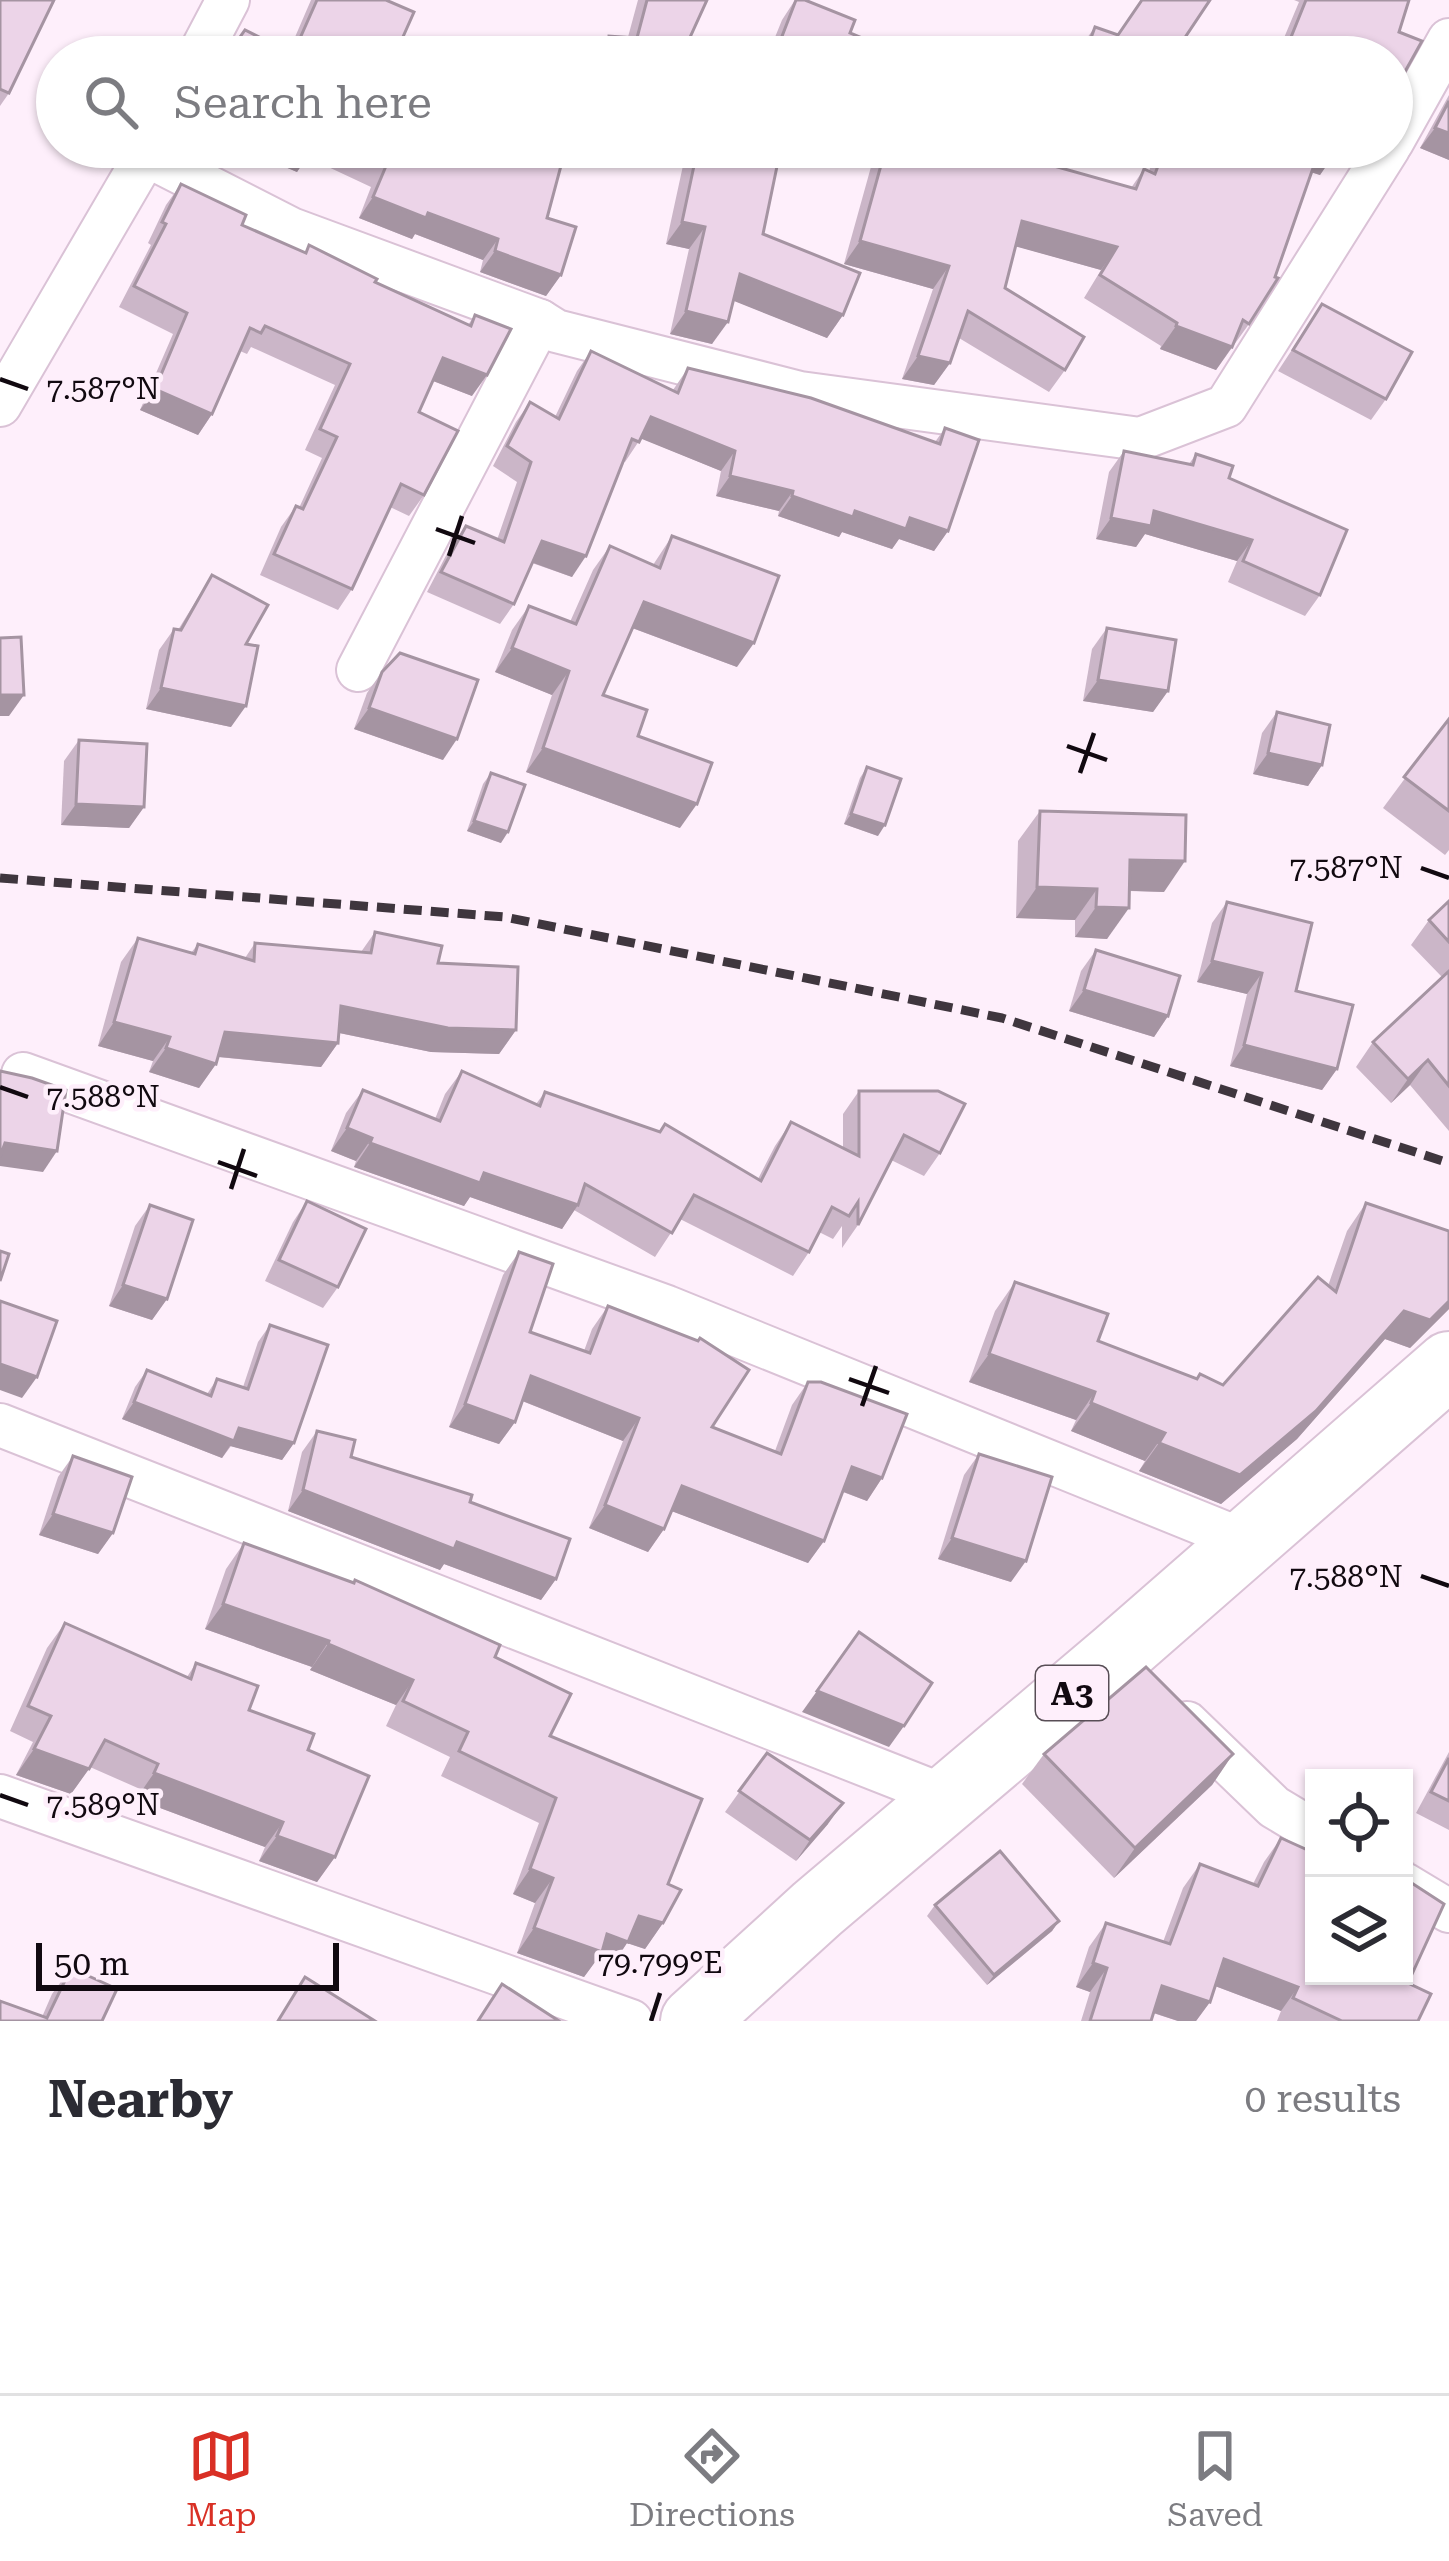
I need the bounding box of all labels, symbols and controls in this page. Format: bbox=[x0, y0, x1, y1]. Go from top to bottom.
search box bbox=[36, 36, 1413, 168]
icon: search bbox=[78, 69, 144, 135]
text: Search here bbox=[174, 76, 432, 129]
text: 7.587°N bbox=[46, 371, 160, 406]
text: 7.587°N bbox=[1289, 850, 1403, 885]
text: 7.588°N bbox=[46, 1079, 160, 1114]
text: 7.588°N bbox=[1289, 1559, 1403, 1594]
road number: A3 bbox=[1036, 1666, 1108, 1720]
map controls bbox=[1305, 1769, 1413, 1985]
button: locate bbox=[1305, 1769, 1413, 1877]
text: 7.589°N bbox=[46, 1787, 160, 1822]
button: layers bbox=[1305, 1877, 1413, 1985]
scale bar bbox=[36, 1937, 339, 1990]
text: 50 m bbox=[54, 1944, 129, 1983]
text: 79.799°E bbox=[597, 1945, 723, 1980]
text: Nearby bbox=[48, 2070, 233, 2129]
text: 0 results bbox=[1244, 2076, 1401, 2122]
tab: Map bbox=[186, 2423, 257, 2534]
tab: Directions bbox=[629, 2423, 795, 2534]
tab: Saved bbox=[1167, 2423, 1263, 2534]

